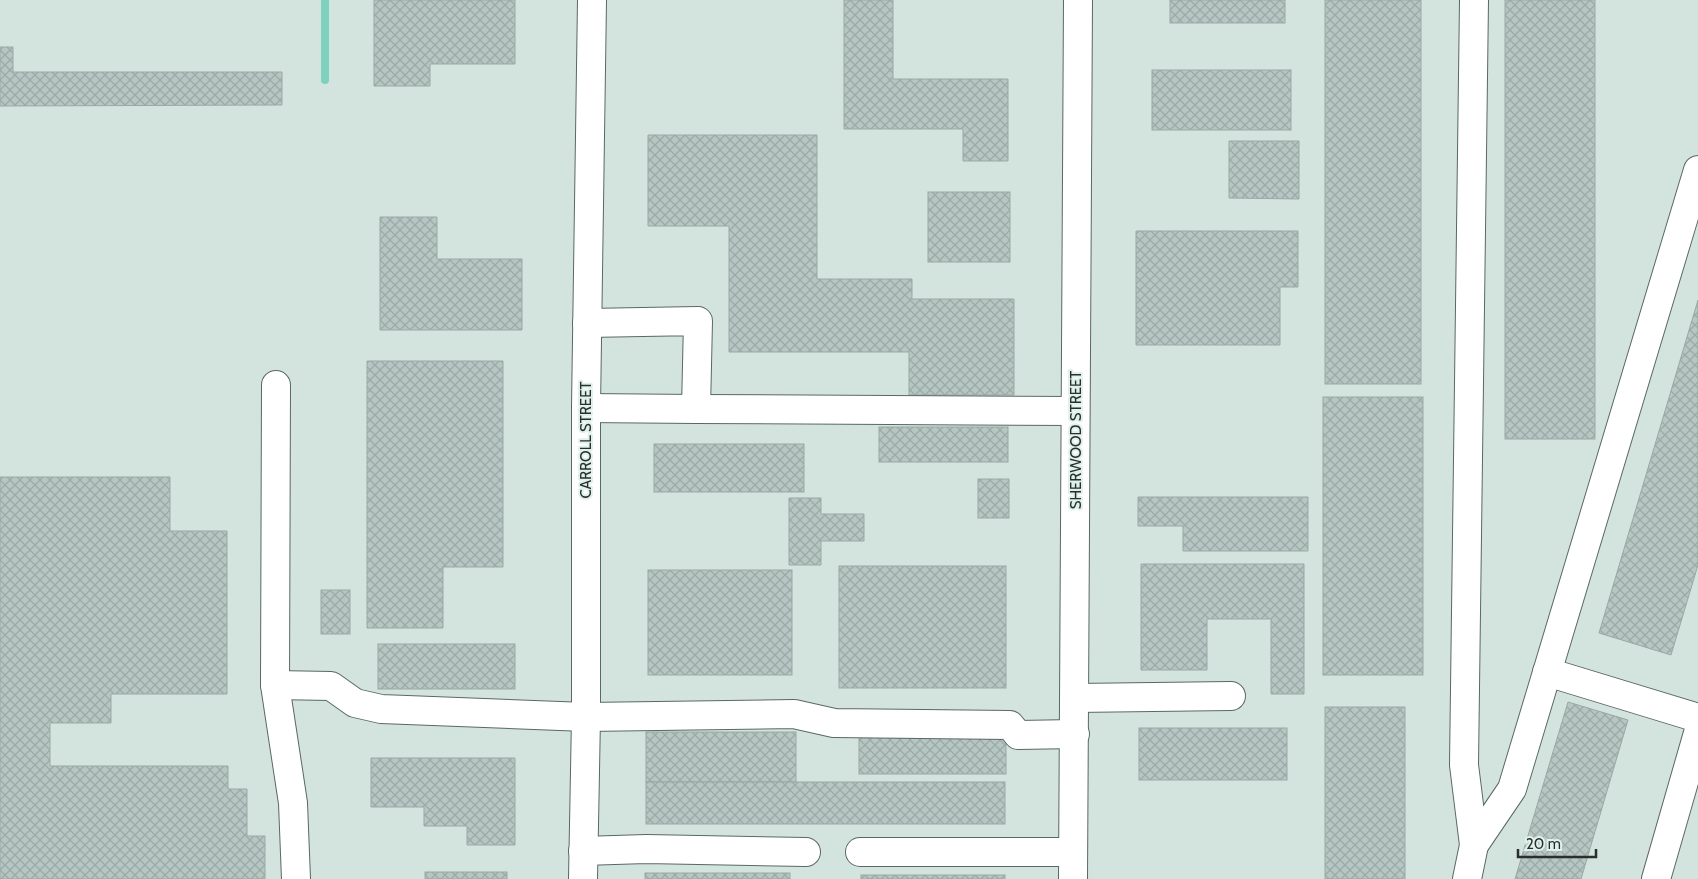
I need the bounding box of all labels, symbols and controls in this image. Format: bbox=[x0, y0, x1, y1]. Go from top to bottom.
street label: SHERWOOD STREET bbox=[1067, 371, 1085, 509]
street label: CARROLL STREET bbox=[577, 382, 595, 498]
scale bar bbox=[1518, 826, 1596, 858]
text: 20 m bbox=[1526, 835, 1561, 853]

